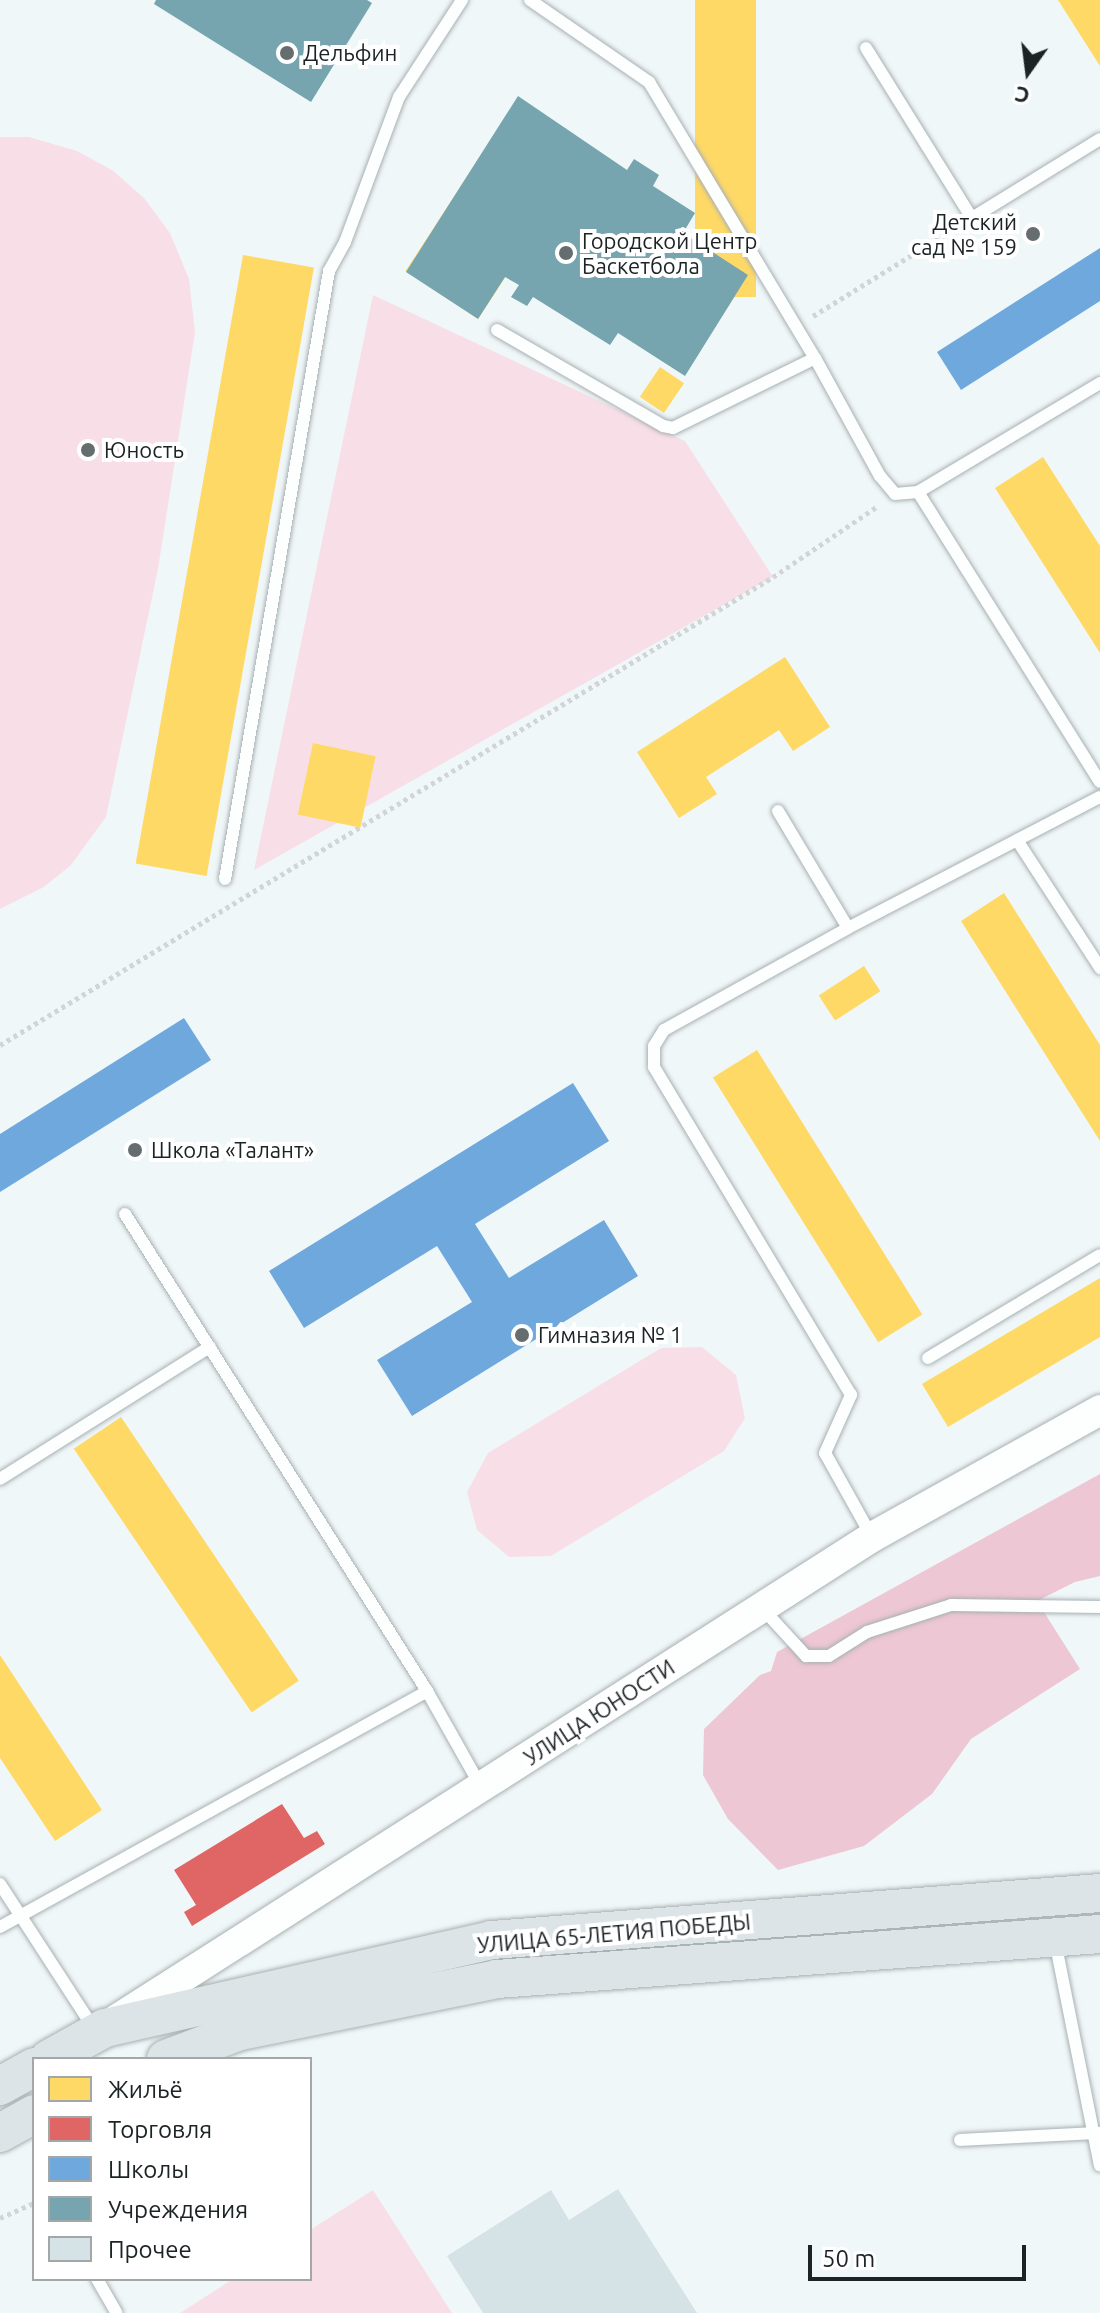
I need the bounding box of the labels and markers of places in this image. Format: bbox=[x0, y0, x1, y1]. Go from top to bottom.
place label: Дельфин bbox=[303, 40, 397, 66]
marker: Дельфин bbox=[278, 44, 296, 62]
place label: Детский сад № 159 bbox=[911, 208, 1017, 260]
marker: Детский сад № 159 bbox=[1024, 225, 1042, 243]
place label: Городской Центр Баскетбола bbox=[582, 227, 757, 278]
marker: Городской Центр Баскетбола bbox=[557, 244, 575, 262]
place label: Юность bbox=[104, 437, 184, 463]
marker: Юность bbox=[79, 441, 97, 459]
place label: Школа «Талант» bbox=[151, 1137, 314, 1163]
marker: Школа «Талант» bbox=[126, 1141, 144, 1159]
place label: Гимназия № 1 bbox=[538, 1322, 682, 1348]
marker: Гимназия № 1 bbox=[513, 1326, 531, 1344]

